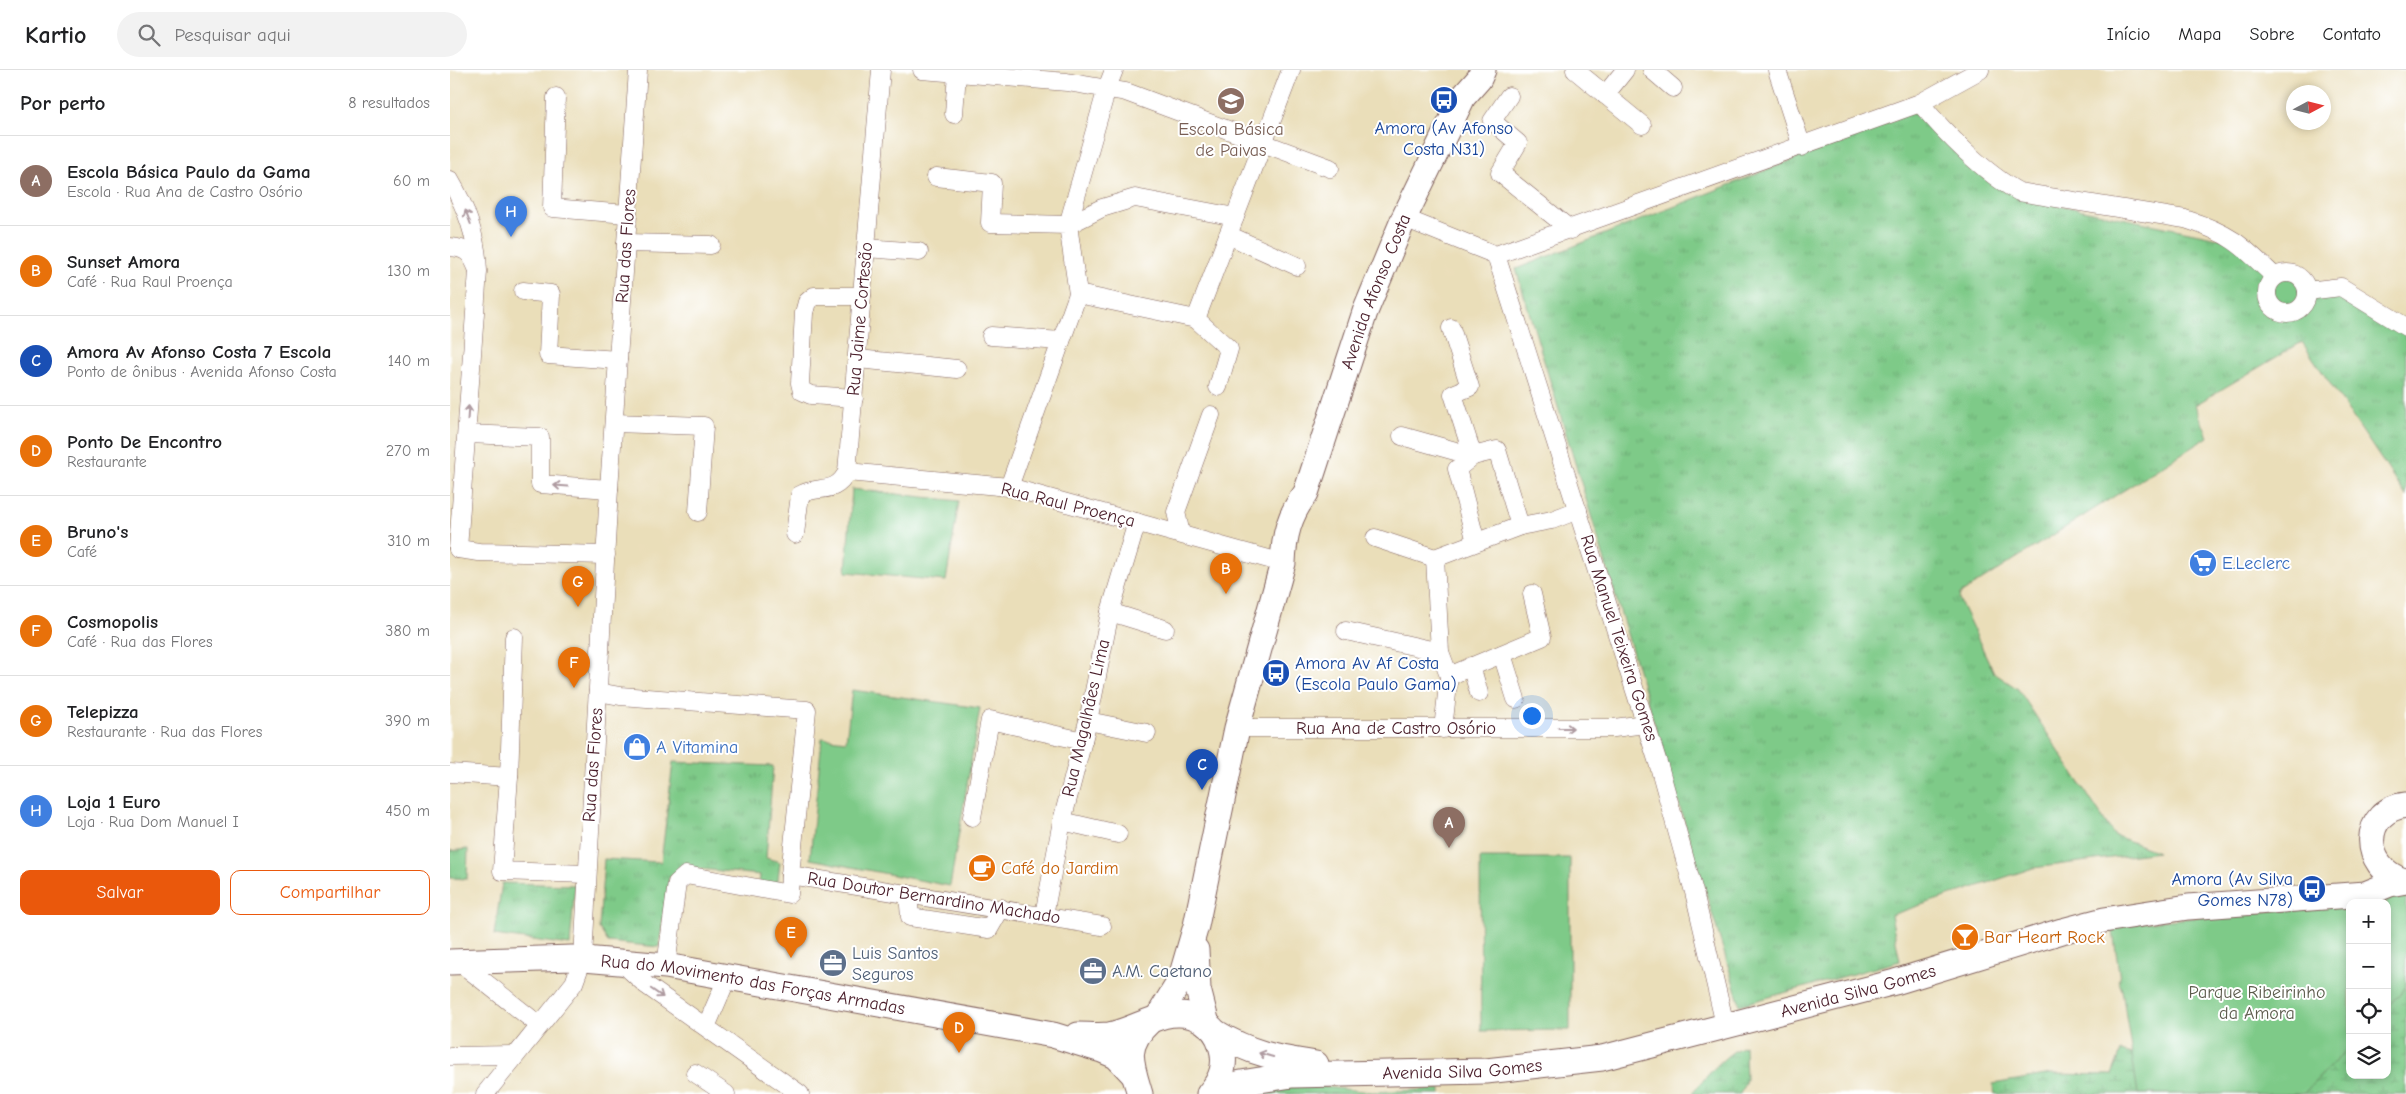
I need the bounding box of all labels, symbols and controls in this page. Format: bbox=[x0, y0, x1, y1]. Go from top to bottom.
search box bbox=[117, 12, 467, 57]
text: Kartio bbox=[25, 21, 87, 49]
icon: search bbox=[135, 21, 163, 49]
text: Pesquisar aqui bbox=[175, 24, 291, 46]
text: Início bbox=[2107, 24, 2150, 45]
text: Mapa bbox=[2178, 24, 2221, 45]
text: Sobre bbox=[2249, 24, 2294, 45]
text: Contato bbox=[2322, 24, 2381, 45]
bus stop icon: Amora (Av Afonso Costa N31) bbox=[1429, 85, 1459, 115]
north arrow bbox=[2286, 85, 2331, 130]
school or university icon: Escola Básica de Paivas bbox=[1216, 86, 1246, 116]
text: Por perto bbox=[20, 91, 105, 115]
text: 8 resultados bbox=[348, 94, 430, 112]
place label: Amora (Av Afonso Costa N31) bbox=[1375, 118, 1513, 160]
place label: Escola Básica de Paivas bbox=[1178, 119, 1284, 161]
text: Escola Básica Paulo da Gama bbox=[67, 161, 311, 183]
text: A bbox=[32, 172, 40, 190]
text: 60 m bbox=[393, 172, 430, 190]
text: Escola · Rua Ana de Castro Osório bbox=[67, 183, 303, 201]
street label: Rua das Flores bbox=[612, 188, 640, 304]
pin: H bbox=[495, 196, 527, 237]
one-way arrow bbox=[463, 210, 472, 225]
street label: Avenida Afonso Costa bbox=[1336, 211, 1415, 372]
street label: Rua Jaime Cortesão bbox=[843, 241, 877, 397]
text: Sunset Amora bbox=[67, 251, 180, 273]
text: B bbox=[31, 262, 41, 280]
text: 130 m bbox=[387, 262, 430, 280]
text: Café · Rua Raul Proença bbox=[67, 273, 233, 291]
text: Amora Av Afonso Costa 7 Escola bbox=[67, 341, 331, 363]
text: C bbox=[31, 352, 41, 370]
text: 140 m bbox=[388, 352, 430, 370]
text: Ponto de ônibus · Avenida Afonso Costa bbox=[67, 363, 337, 381]
one-way arrow bbox=[464, 405, 473, 421]
text: Ponto De Encontro bbox=[67, 431, 222, 453]
text: D bbox=[31, 442, 41, 460]
text: 270 m bbox=[386, 442, 430, 460]
text: Restaurante bbox=[67, 453, 147, 471]
street label: Rua Raul Proença bbox=[999, 478, 1137, 532]
one-way arrow bbox=[553, 481, 569, 490]
text: Bruno's bbox=[67, 521, 128, 543]
text: E bbox=[31, 532, 41, 550]
text: 310 m bbox=[387, 532, 430, 550]
street label: Rua Manuel Teixeira Gomes bbox=[1576, 532, 1662, 744]
text: Café bbox=[67, 543, 97, 561]
supermarket icon: E.Leclerc bbox=[2188, 548, 2218, 578]
pin: B bbox=[1210, 553, 1242, 594]
place label: E.Leclerc bbox=[2222, 553, 2291, 574]
pin: G bbox=[562, 566, 594, 607]
text: Cosmopolis bbox=[67, 611, 158, 633]
text: F bbox=[31, 622, 41, 640]
text: 380 m bbox=[385, 622, 430, 640]
text: Café · Rua das Flores bbox=[67, 633, 213, 651]
street label: Rua Magalhães Lima bbox=[1058, 637, 1114, 799]
pin: F bbox=[558, 647, 590, 688]
place label: Amora Av Af Costa (Escola Paulo Gama) bbox=[1295, 653, 1457, 695]
bus stop icon: Amora Av Af Costa (Escola Paulo Gama) bbox=[1261, 658, 1291, 688]
text: Telepizza bbox=[67, 701, 139, 723]
your location bbox=[1519, 703, 1545, 729]
street label: Rua das Flores bbox=[579, 707, 607, 823]
text: G bbox=[30, 712, 42, 730]
text: 390 m bbox=[385, 712, 430, 730]
street label: Rua Ana de Castro Osório bbox=[1296, 718, 1496, 739]
text: Restaurante · Rua das Flores bbox=[67, 723, 262, 741]
one-way arrow bbox=[1557, 723, 1573, 733]
shop icon: A Vitamina bbox=[622, 732, 652, 762]
place label: A Vitamina bbox=[656, 737, 738, 758]
pin: C bbox=[1186, 749, 1218, 790]
text: Loja 1 Euro bbox=[67, 791, 161, 813]
text: H bbox=[30, 802, 42, 820]
text: 450 m bbox=[385, 802, 430, 820]
pin: A bbox=[1433, 807, 1465, 848]
text: Loja · Rua Dom Manuel I bbox=[67, 813, 239, 831]
cafe icon: Café do Jardim bbox=[967, 853, 997, 883]
place label: Café do Jardim bbox=[1001, 858, 1119, 879]
street label: Rua Doutor Bernardino Machado bbox=[806, 868, 1062, 928]
place label: Amora (Av Silva Gomes N78) bbox=[2171, 869, 2293, 911]
button: Salvar bbox=[20, 870, 220, 915]
button: Compartilhar bbox=[230, 870, 430, 915]
bus stop icon: Amora (Av Silva Gomes N78) bbox=[2297, 874, 2327, 904]
map controls bbox=[2346, 899, 2391, 1079]
button: + bbox=[2346, 899, 2391, 944]
pin: E bbox=[775, 917, 807, 958]
bar icon: Bar Heart Rock bbox=[1950, 922, 1980, 952]
place label: Bar Heart Rock bbox=[1984, 927, 2105, 948]
place label: Luis Santos Seguros bbox=[852, 943, 938, 985]
button: − bbox=[2346, 944, 2391, 989]
office icon: Luis Santos Seguros bbox=[818, 948, 848, 978]
street label: Rua do Movimento das Forças Armadas bbox=[600, 950, 907, 1019]
office icon: A.M. Caetano bbox=[1078, 956, 1108, 986]
street label: Avenida Silva Gomes bbox=[1778, 960, 1938, 1022]
place label: A.M. Caetano bbox=[1112, 961, 1212, 982]
park label: Parque Ribeirinho da Amora bbox=[2189, 982, 2325, 1024]
one-way arrow bbox=[650, 988, 664, 998]
button: locate bbox=[2346, 989, 2391, 1034]
pin: D bbox=[943, 1012, 975, 1053]
button: layers bbox=[2346, 1034, 2391, 1079]
one-way arrow bbox=[1258, 1050, 1274, 1060]
street label: Avenida Silva Gomes bbox=[1382, 1054, 1543, 1084]

